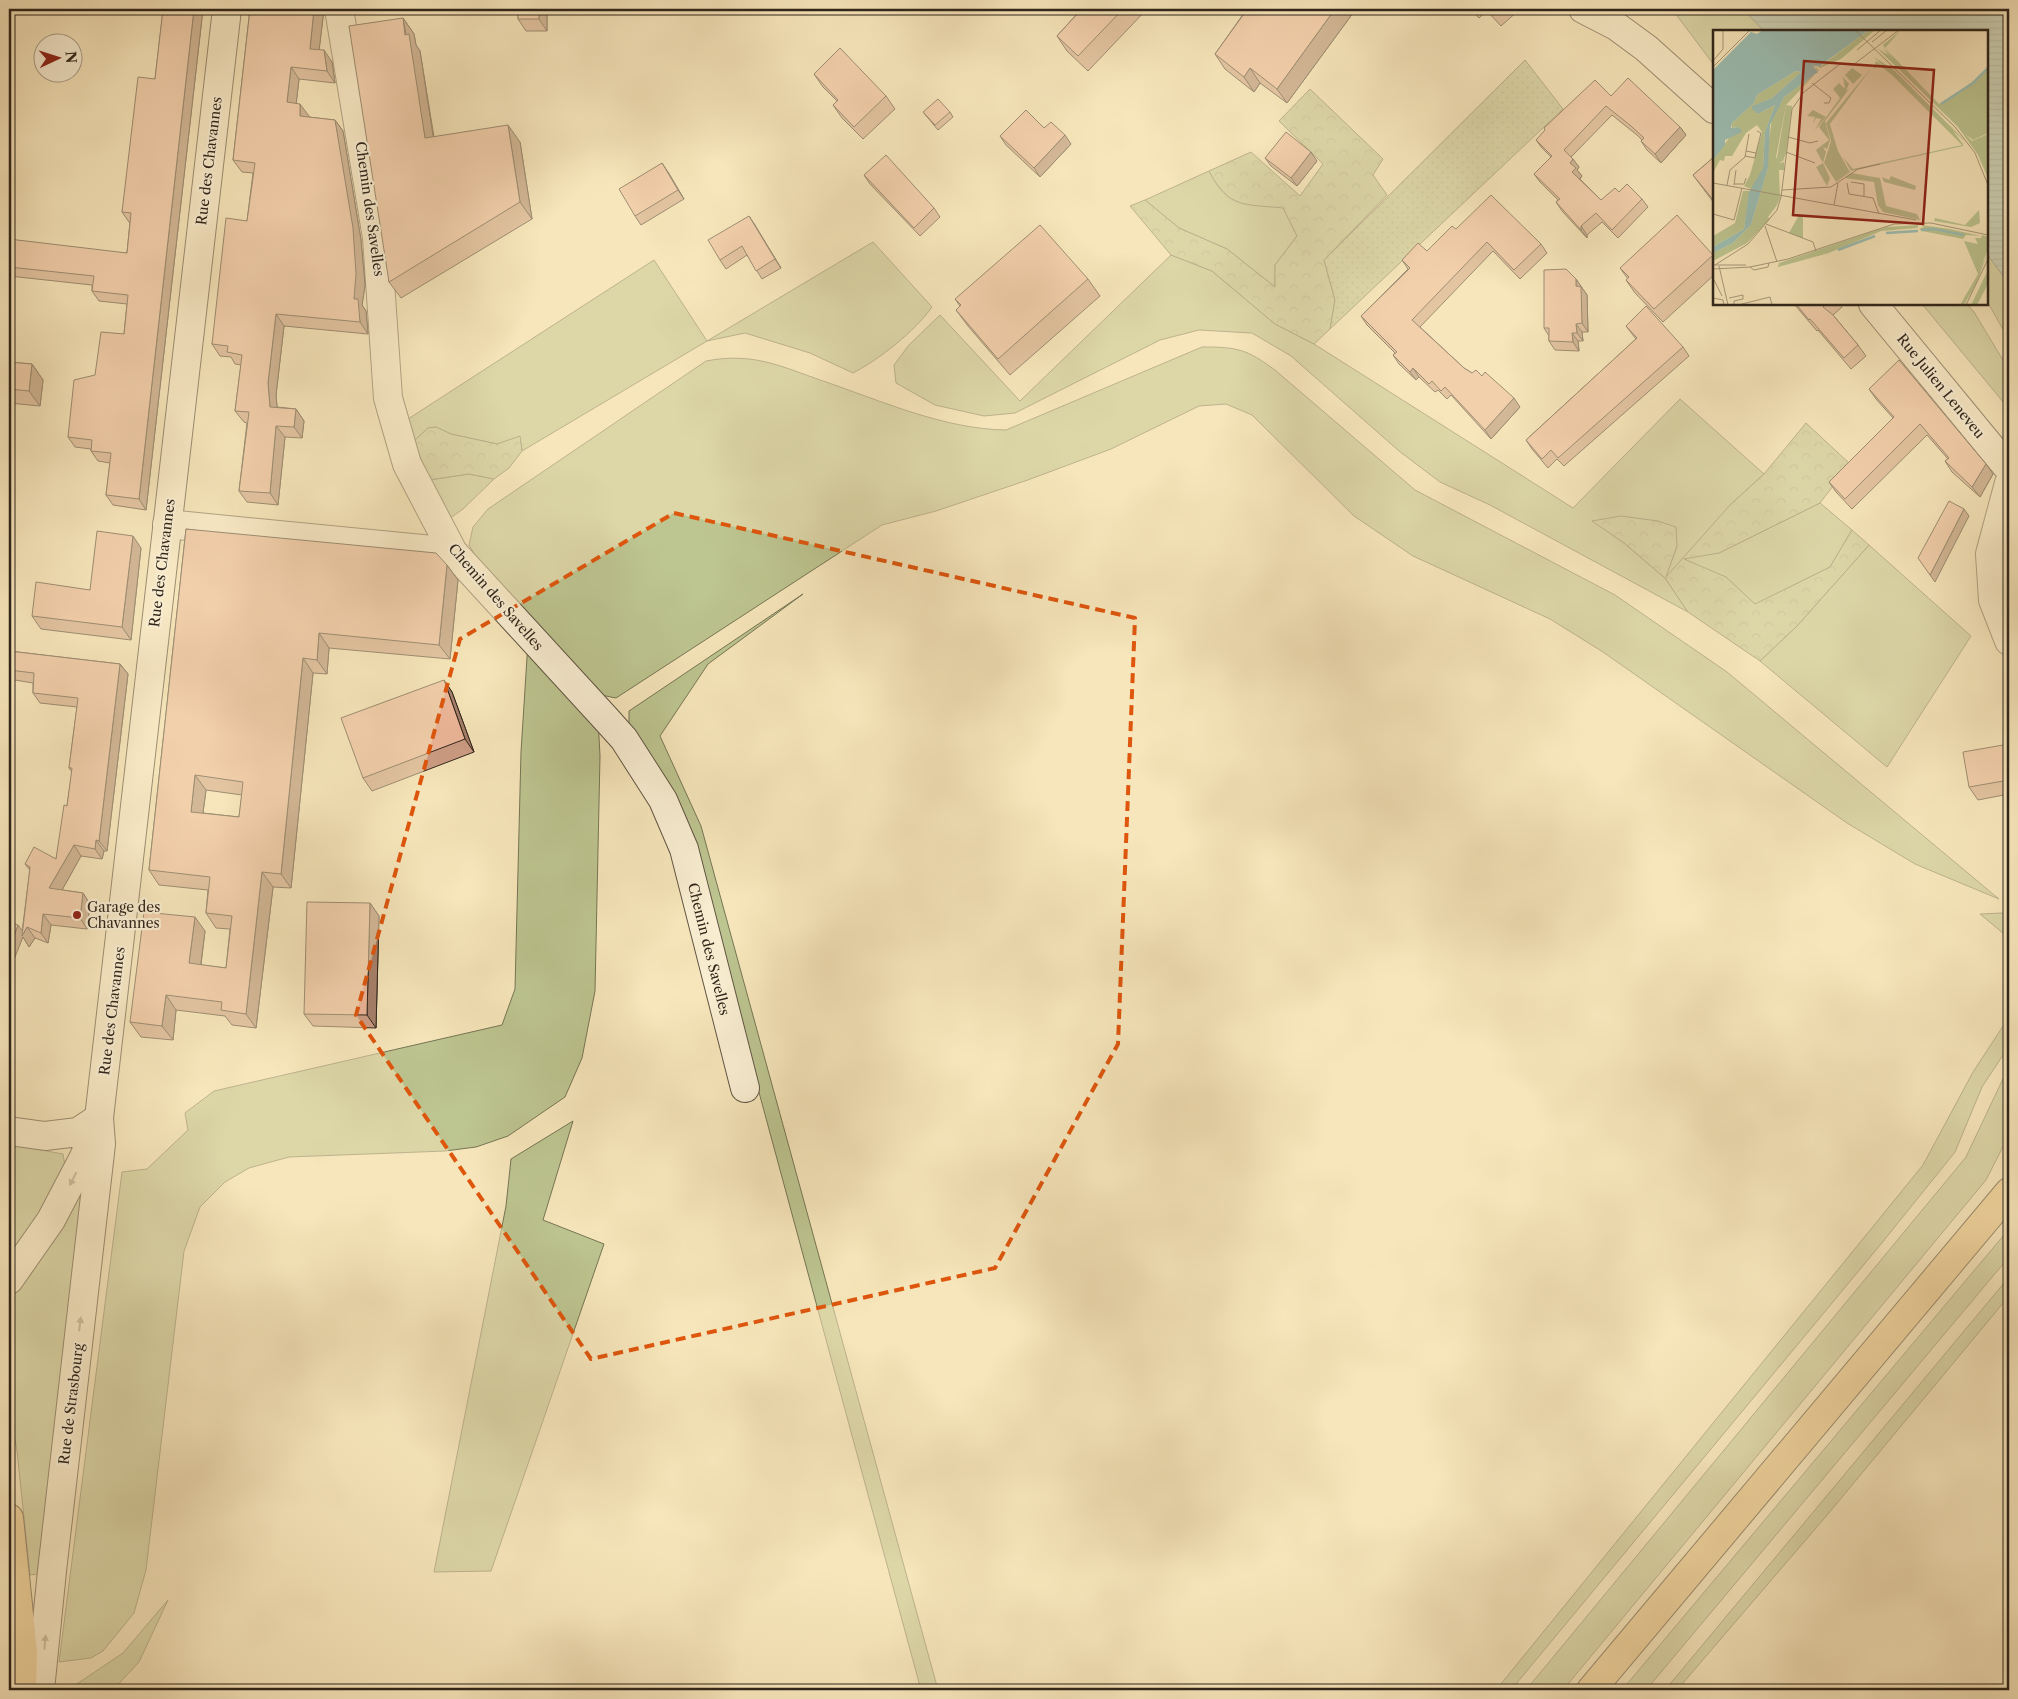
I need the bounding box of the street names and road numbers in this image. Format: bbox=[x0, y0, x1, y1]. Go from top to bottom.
street label: Rue des Chavannes bbox=[192, 96, 226, 226]
street label: Chemin des Savelles bbox=[352, 140, 388, 278]
street label: Rue Julien Leneveu bbox=[1893, 330, 1989, 442]
street label: Rue des Chavannes bbox=[145, 498, 179, 628]
street label: Chemin des Savelles bbox=[445, 540, 547, 654]
street label: Chemin des Savelles bbox=[684, 881, 734, 1017]
street label: Rue des Chavannes bbox=[95, 946, 129, 1076]
street label: Rue de Strasbourg bbox=[55, 1342, 87, 1466]

